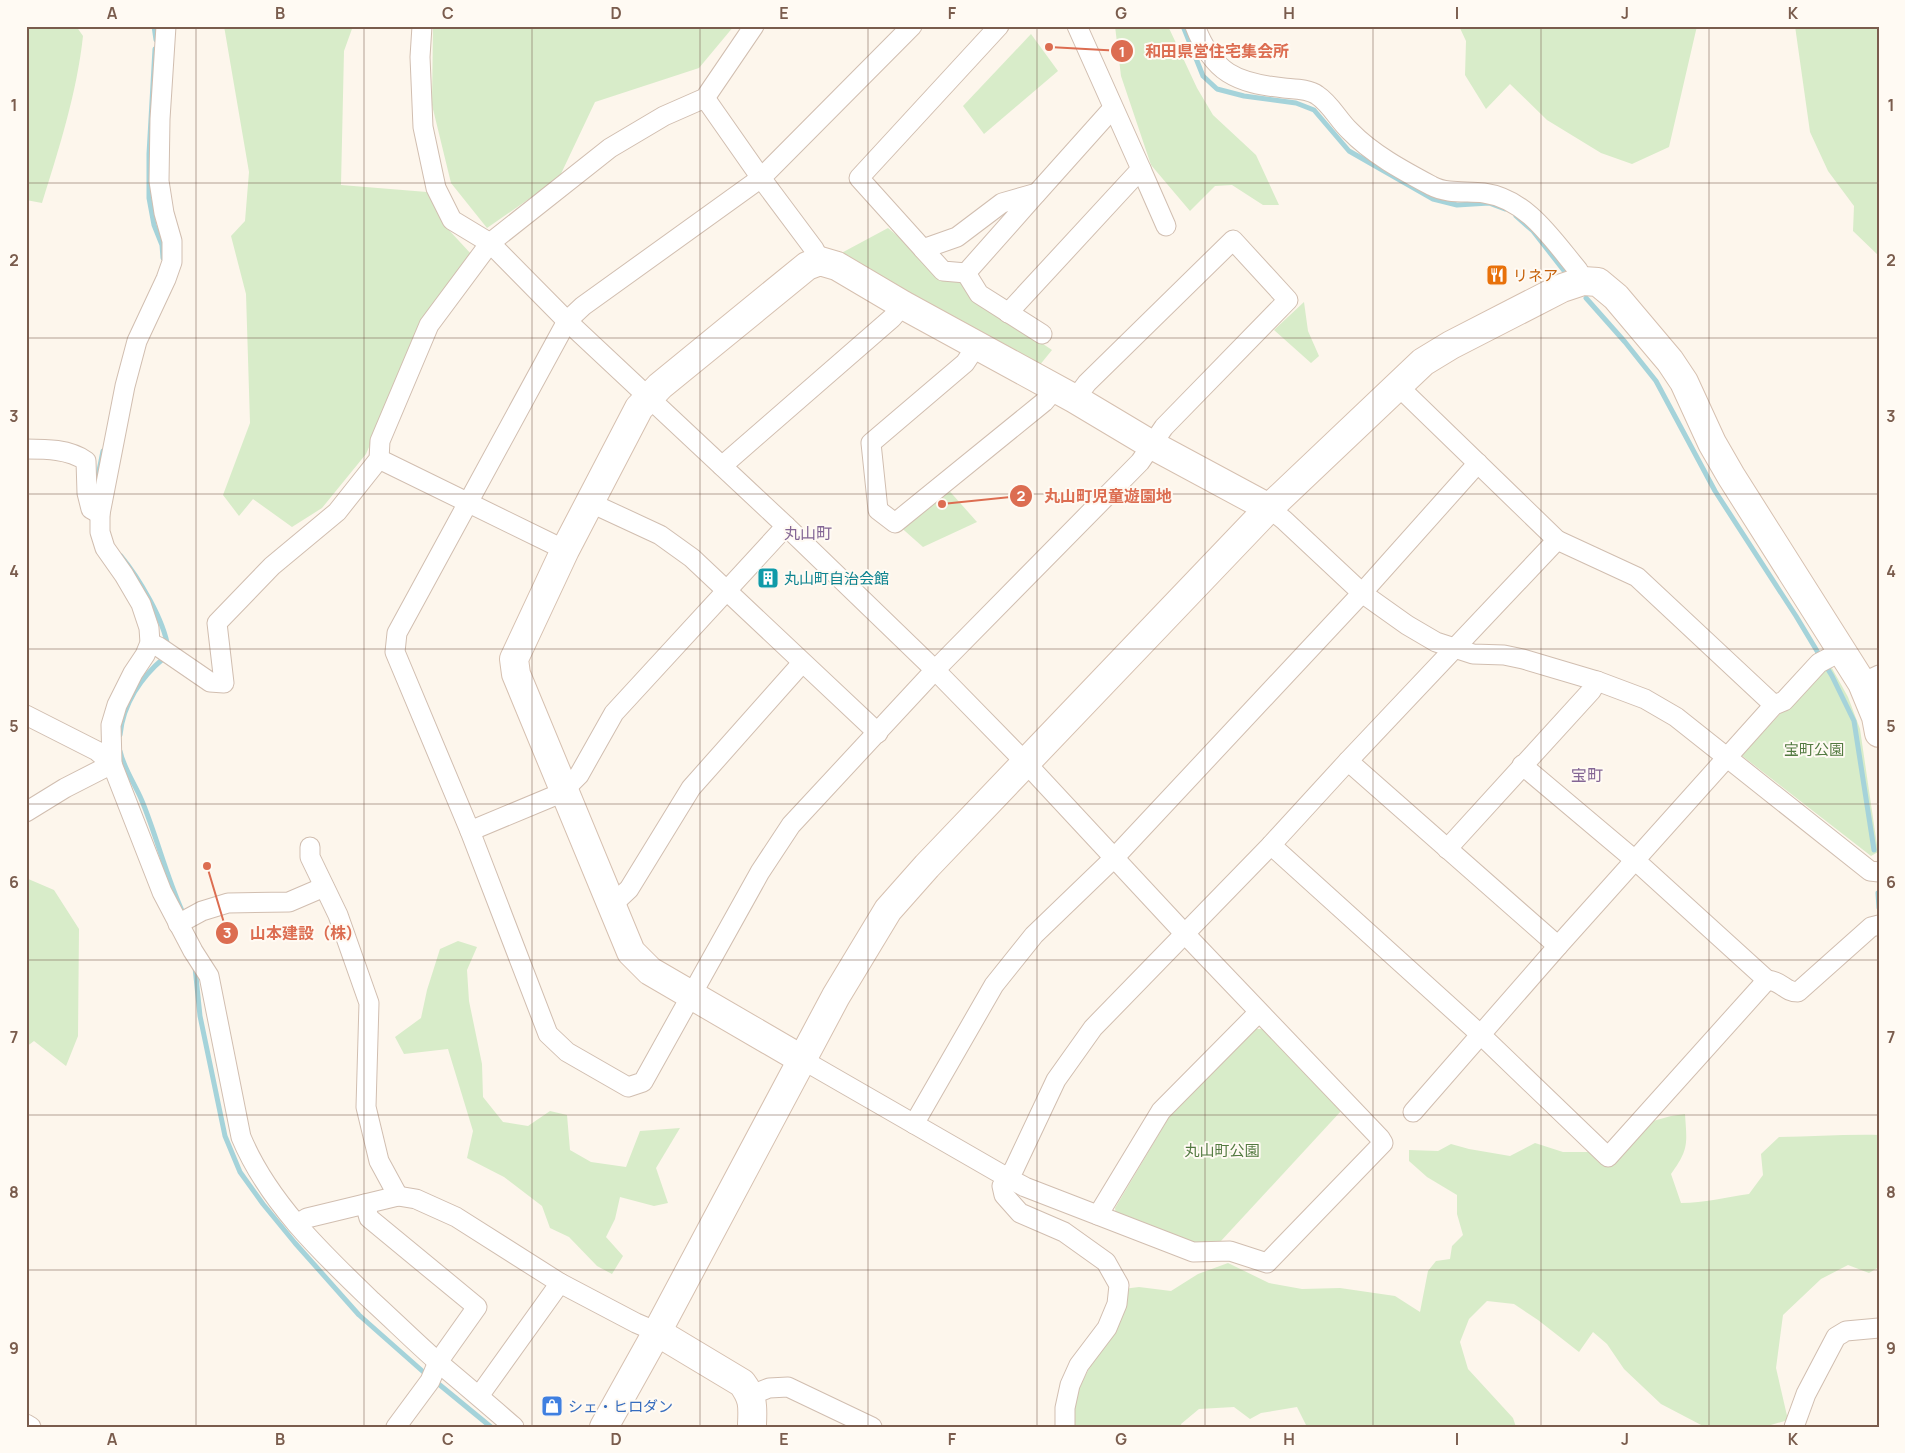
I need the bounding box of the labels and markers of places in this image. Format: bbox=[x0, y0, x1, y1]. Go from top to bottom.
callout: 和田県営住宅集会所 bbox=[1110, 36, 1299, 67]
restaurant icon: リネア bbox=[1485, 263, 1509, 287]
place label: リネア bbox=[1513, 265, 1558, 286]
callout: 丸山町児童遊園地 bbox=[1009, 481, 1182, 512]
building icon: 丸山町自治会館 bbox=[756, 566, 780, 590]
place label: 丸山町自治会館 bbox=[784, 568, 889, 589]
callout: 山本建設（株） bbox=[215, 917, 372, 948]
shop icon: シェ・ヒロダン bbox=[540, 1394, 564, 1418]
place label: シェ・ヒロダン bbox=[568, 1396, 673, 1417]

